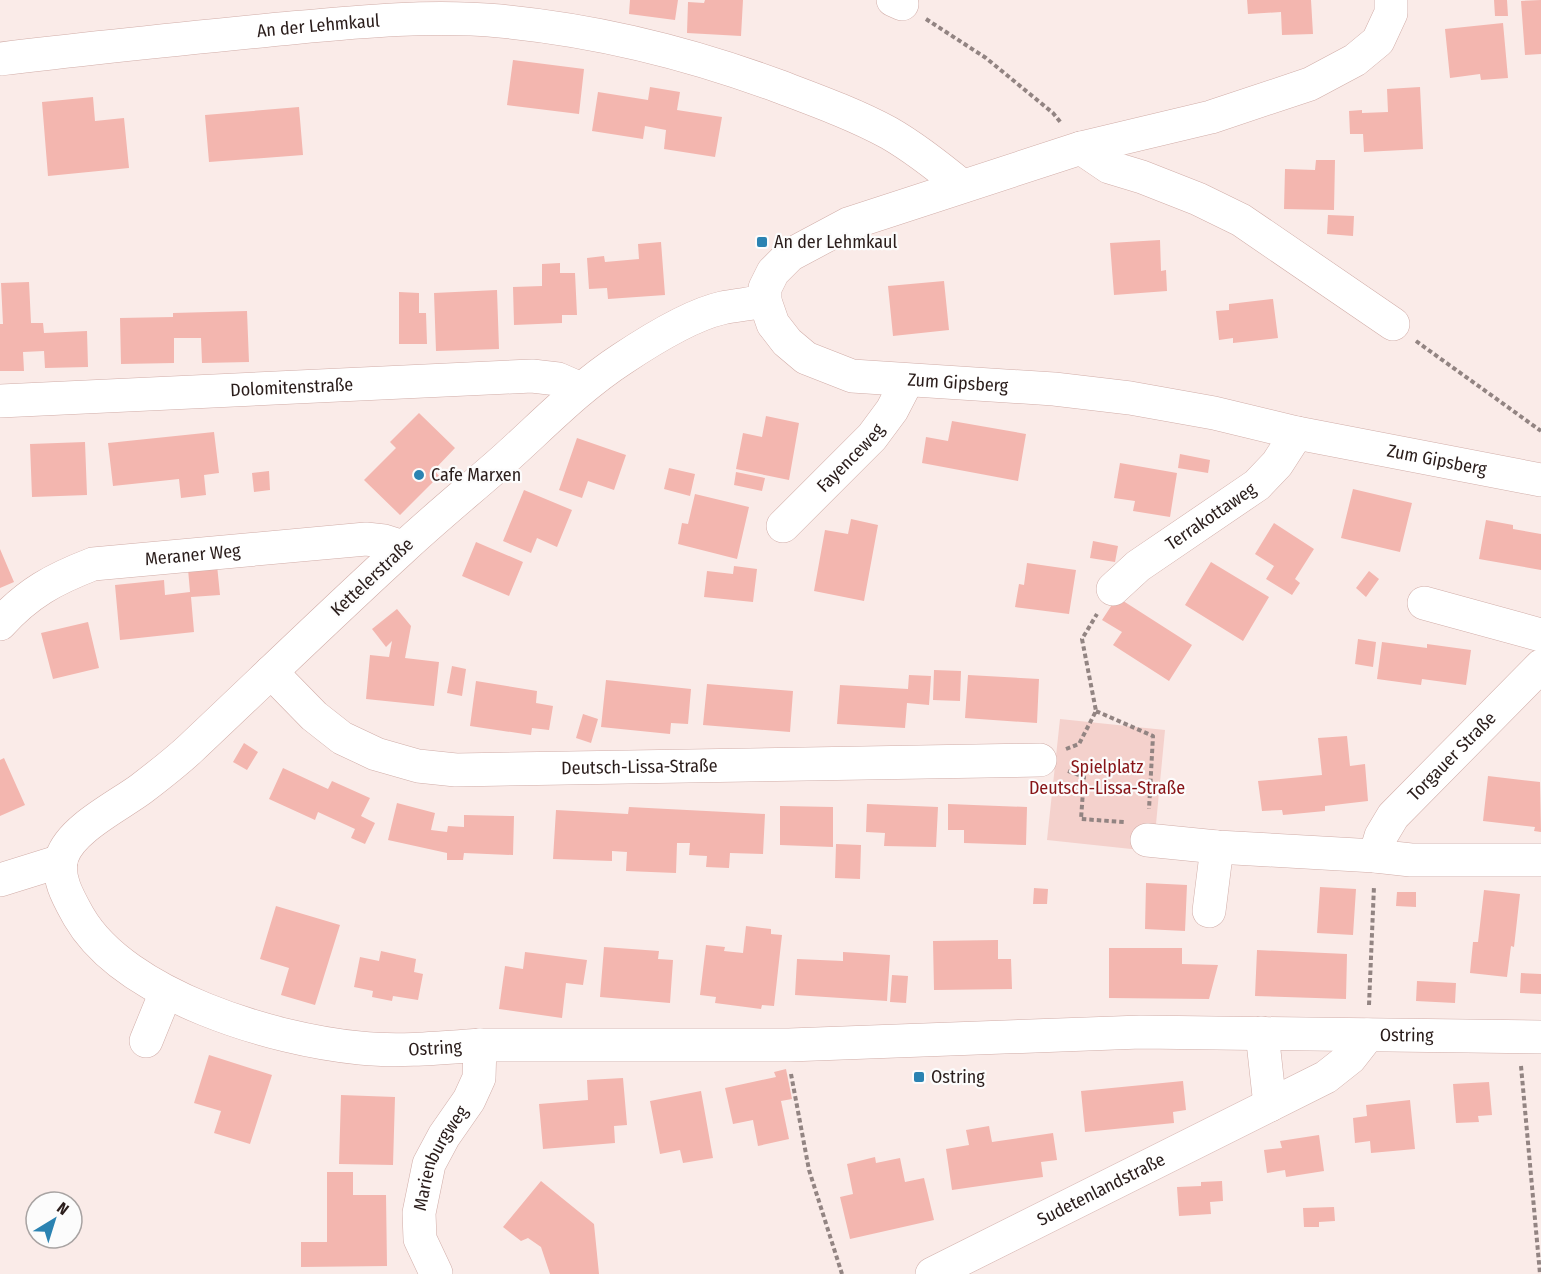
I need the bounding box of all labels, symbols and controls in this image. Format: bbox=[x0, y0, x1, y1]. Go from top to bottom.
street label: An der Lehmkaul bbox=[256, 10, 381, 42]
place label: An der Lehmkaul bbox=[774, 231, 897, 253]
marker: An der Lehmkaul bbox=[755, 235, 769, 249]
street label: Zum Gipsberg bbox=[907, 369, 1009, 397]
street label: Dolomitenstraße bbox=[230, 373, 354, 401]
street label: Fayenceweg bbox=[812, 419, 889, 497]
street label: Zum Gipsberg bbox=[1385, 440, 1489, 480]
place label: Cafe Marxen bbox=[431, 464, 521, 486]
marker: Cafe Marxen bbox=[412, 468, 426, 482]
street label: Terrakottaweg bbox=[1161, 478, 1261, 555]
street label: Kettelerstraße bbox=[326, 533, 418, 621]
street label: Meraner Weg bbox=[144, 539, 242, 570]
street label: Torgauer Straße bbox=[1403, 707, 1501, 806]
street label: Deutsch-Lissa-Straße bbox=[561, 755, 718, 779]
park label: Spielplatz Deutsch-Lissa-Straße bbox=[1029, 756, 1185, 799]
street label: Ostring bbox=[1380, 1024, 1434, 1047]
street label: Ostring bbox=[408, 1035, 463, 1061]
place label: Ostring bbox=[931, 1066, 985, 1088]
marker: Ostring bbox=[912, 1070, 926, 1084]
street label: Marienburgweg bbox=[409, 1101, 473, 1213]
street label: Sudetenlandstraße bbox=[1033, 1148, 1169, 1231]
north arrow bbox=[24, 1190, 84, 1250]
text: N bbox=[53, 1198, 73, 1219]

